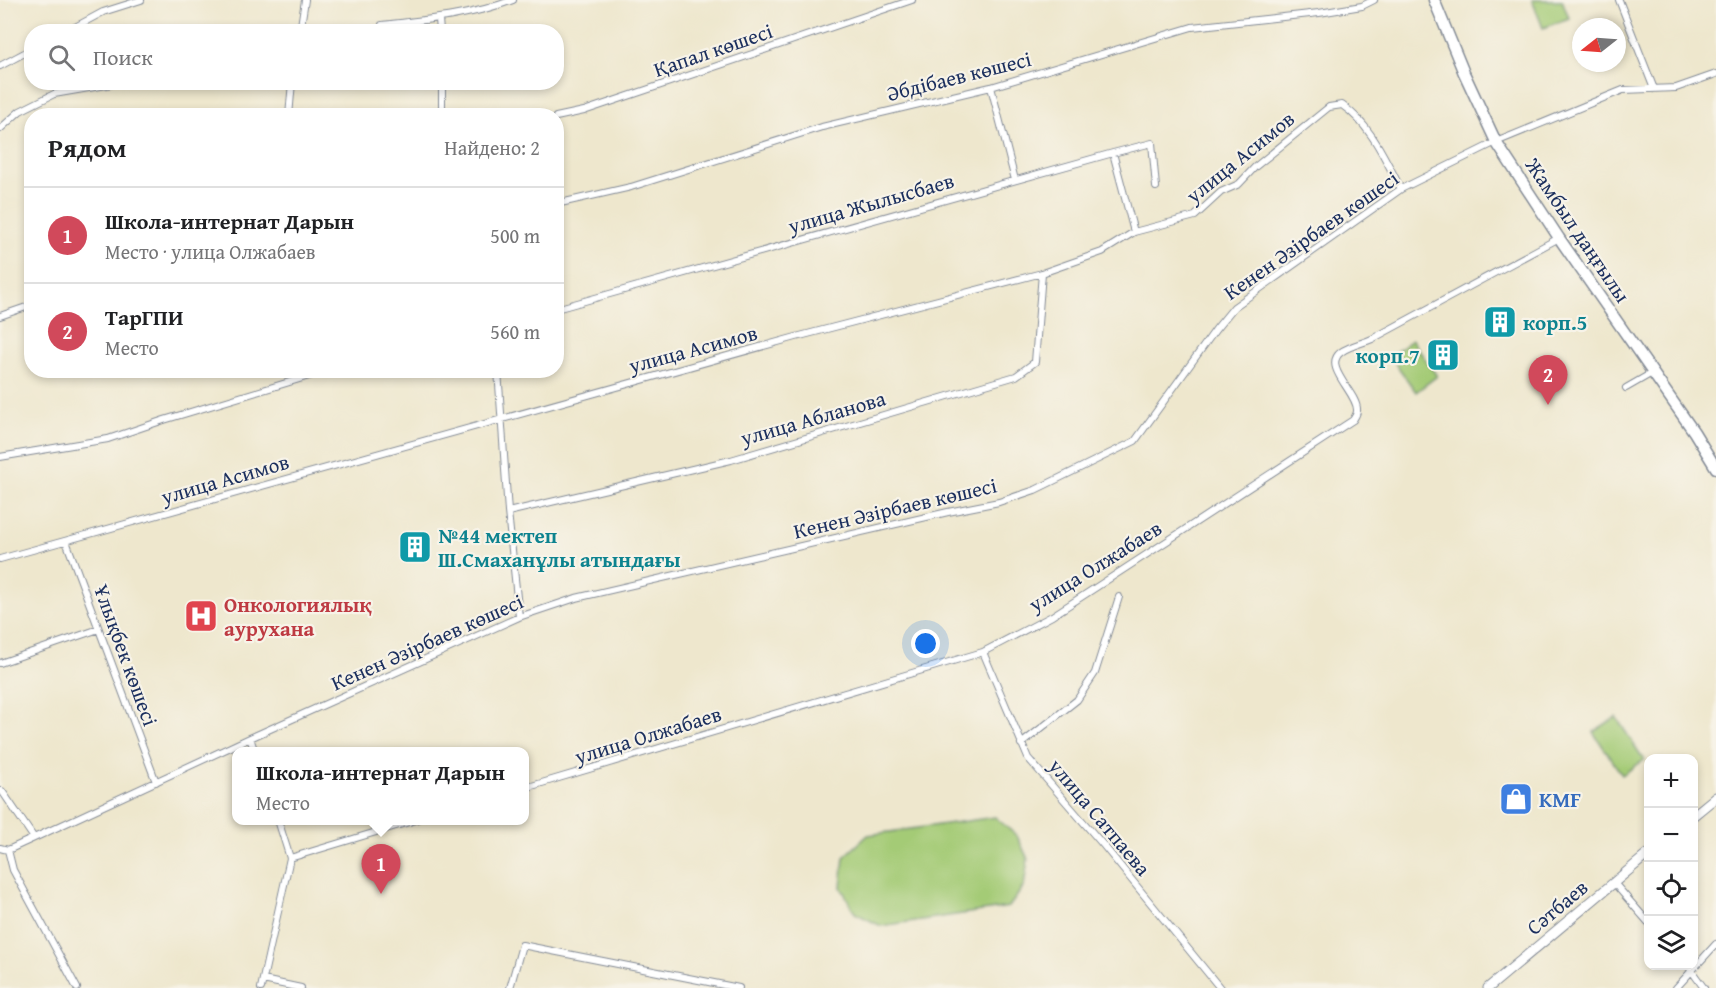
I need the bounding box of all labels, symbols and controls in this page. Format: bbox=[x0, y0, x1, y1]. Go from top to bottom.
street label: Қапал көшесі bbox=[649, 15, 777, 85]
north arrow bbox=[1572, 18, 1626, 72]
search box bbox=[24, 24, 564, 90]
icon: search bbox=[45, 41, 78, 74]
text: Поиск bbox=[93, 41, 153, 73]
street label: Әбдібаев көшесі bbox=[884, 43, 1035, 109]
street label: улица Асимов bbox=[1178, 103, 1301, 211]
text: Рядом bbox=[48, 128, 126, 167]
text: Найдено: 2 bbox=[444, 133, 540, 162]
street label: Жамбыл даңғылы bbox=[1517, 150, 1638, 309]
street label: Кенен Әзірбаев көшесі bbox=[1217, 163, 1405, 307]
street label: улица Жылысбаев bbox=[784, 165, 957, 242]
text: Школа-интернат Дарын bbox=[105, 205, 354, 237]
text: 1 bbox=[62, 221, 73, 250]
text: 500 m bbox=[490, 221, 540, 250]
text: Место · улица Олжабаев bbox=[105, 237, 316, 266]
text: ТарГПИ bbox=[105, 301, 183, 333]
building icon: корп.5 bbox=[1482, 304, 1518, 340]
place label: корп.5 bbox=[1523, 307, 1587, 338]
text: 2 bbox=[62, 317, 73, 346]
text: 560 m bbox=[490, 317, 540, 346]
street label: улица Асимов bbox=[624, 317, 761, 381]
text: Место bbox=[105, 333, 159, 362]
building icon: корп.7 bbox=[1425, 337, 1461, 373]
place label: корп.7 bbox=[1356, 340, 1420, 371]
pin: 2 bbox=[1528, 356, 1568, 405]
street label: улица Абланова bbox=[736, 382, 889, 454]
street label: улица Асимов bbox=[156, 446, 293, 512]
street label: Кенен Әзірбаев көшесі bbox=[790, 470, 1000, 546]
street label: улица Олжабаев bbox=[1022, 513, 1168, 620]
place label: №44 мектеп Ш.Смаханұлы атындағы bbox=[438, 520, 680, 575]
building icon: №44 мектеп Ш.Смаханұлы атындағы bbox=[397, 529, 433, 565]
street label: Ұлықбек көшесі bbox=[86, 580, 166, 730]
street label: Кенен Әзірбаев көшесі bbox=[326, 586, 528, 698]
place label: Онкологиялық аурухана bbox=[224, 589, 372, 644]
hospital icon: Онкологиялық аурухана bbox=[183, 598, 219, 634]
your location bbox=[911, 629, 940, 658]
street label: улица Олжабаев bbox=[570, 698, 725, 772]
popup bbox=[232, 747, 529, 825]
street label: улица Сатпаева bbox=[1041, 751, 1158, 882]
map controls bbox=[1644, 754, 1698, 970]
button: + bbox=[1644, 754, 1698, 808]
text: Школа-интернат Дарын bbox=[256, 756, 505, 788]
shop icon: KMF bbox=[1498, 781, 1534, 817]
place label: KMF bbox=[1539, 784, 1581, 815]
text: Место bbox=[256, 788, 310, 817]
button: − bbox=[1644, 808, 1698, 862]
pin: 1 bbox=[362, 844, 400, 894]
button: locate bbox=[1644, 862, 1698, 916]
street label: Сәтбаев bbox=[1519, 872, 1595, 942]
button: layers bbox=[1644, 916, 1698, 970]

